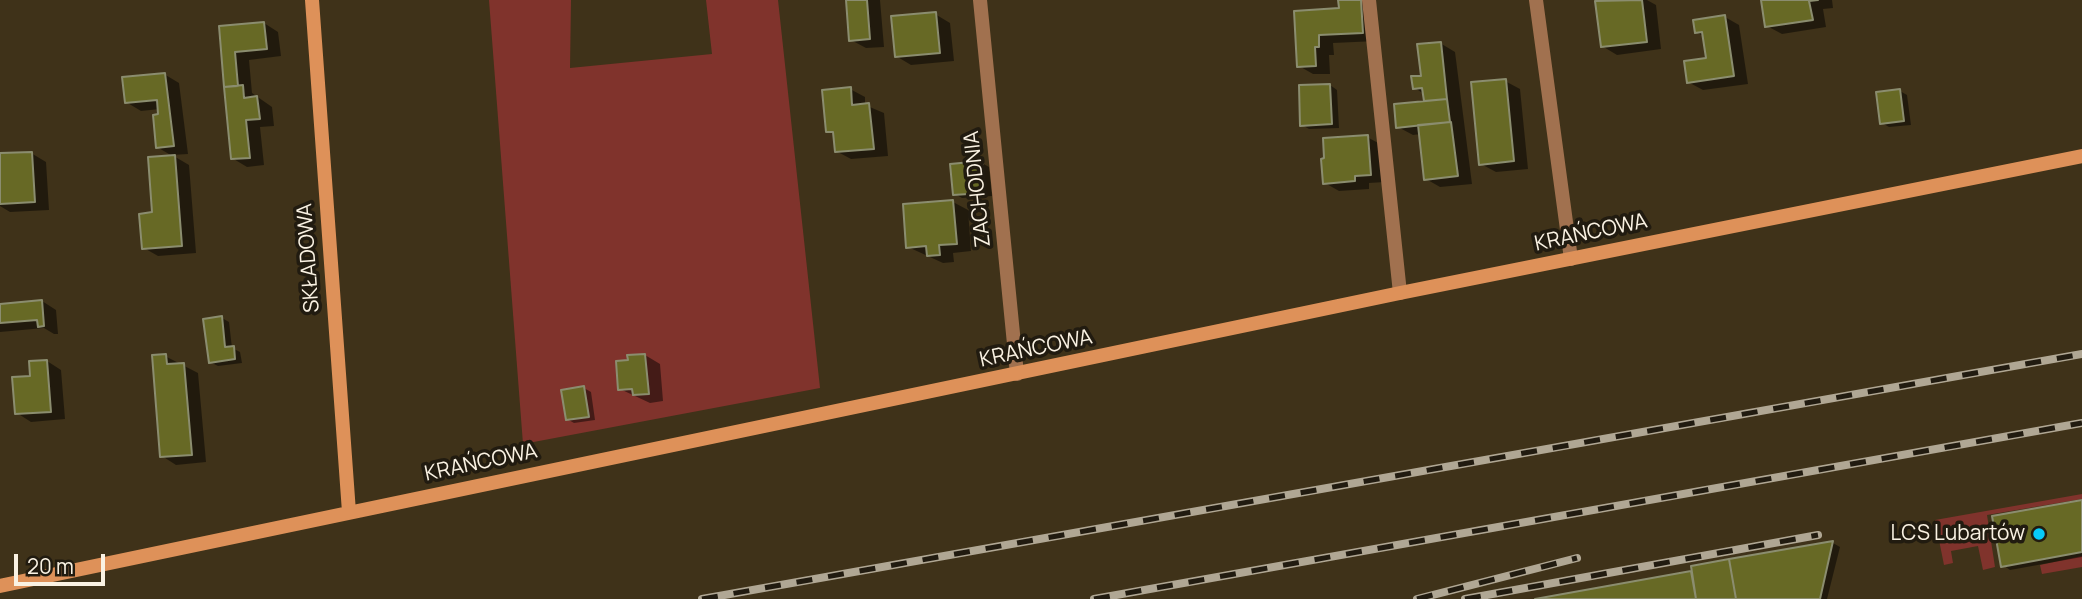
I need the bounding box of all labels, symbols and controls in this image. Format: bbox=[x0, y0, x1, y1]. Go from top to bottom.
street label: ZACHODNIA bbox=[959, 129, 997, 249]
street label: SKŁADOWA bbox=[293, 202, 325, 314]
street label: KRAŃCOWA bbox=[1532, 209, 1650, 257]
street label: KRAŃCOWA bbox=[977, 325, 1095, 373]
street label: KRAŃCOWA bbox=[422, 439, 540, 487]
place label: LCS Lubartów bbox=[1891, 521, 2025, 547]
marker: LCS Lubartów bbox=[2031, 526, 2047, 542]
scale bar bbox=[18, 540, 108, 584]
text: 20 m bbox=[27, 552, 74, 580]

